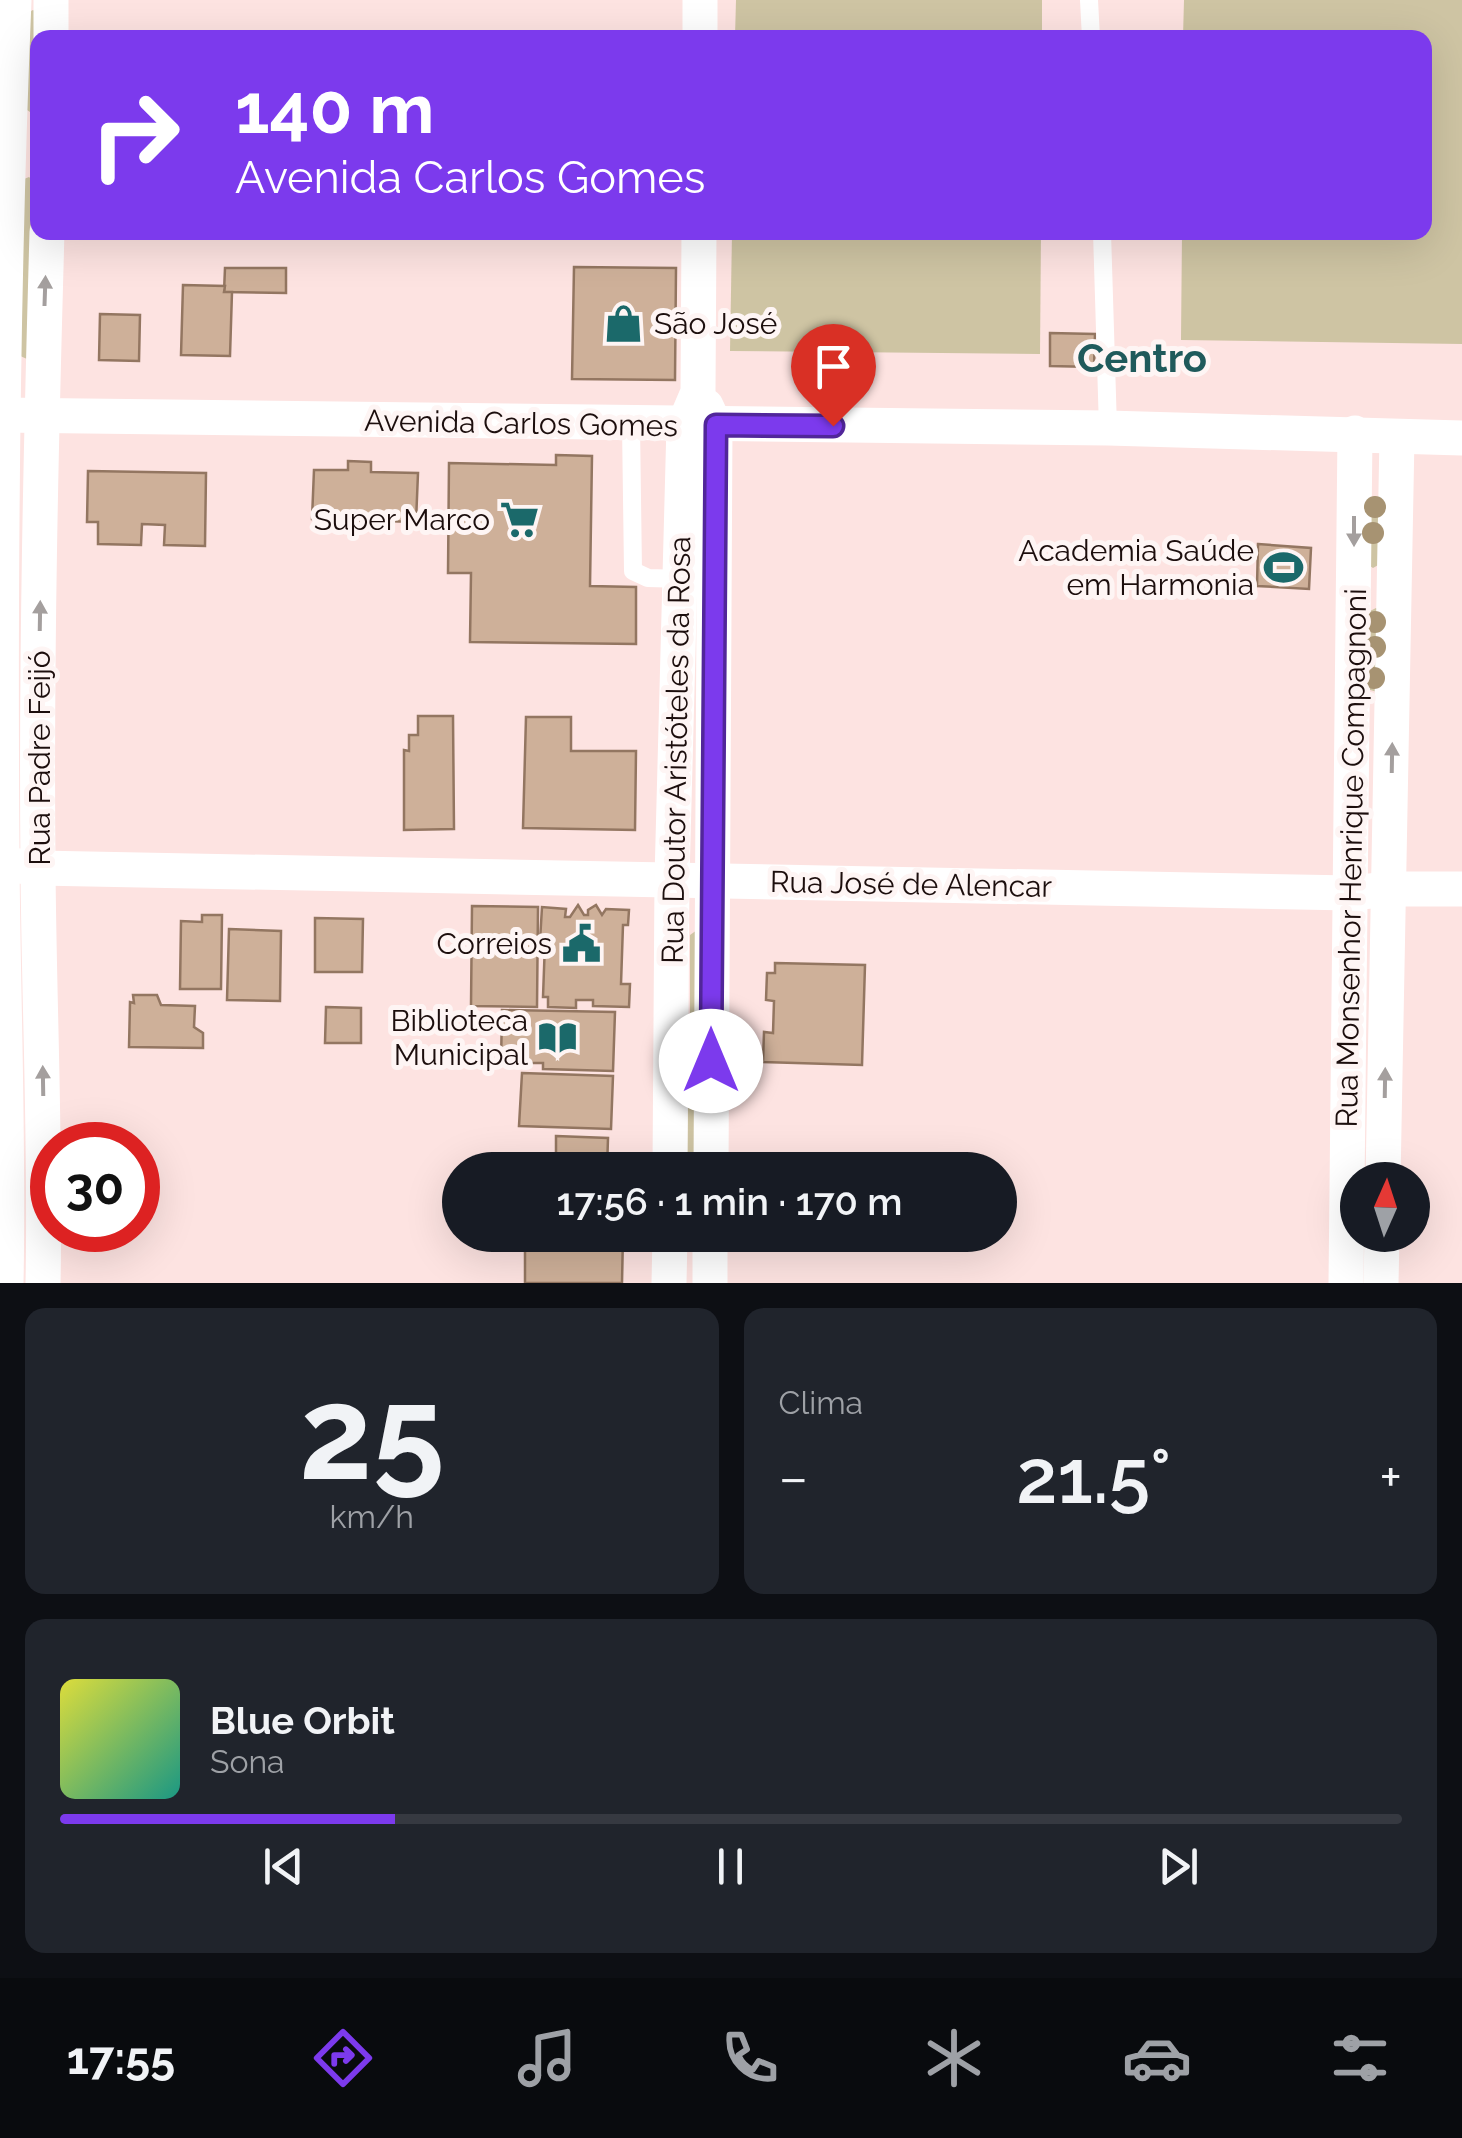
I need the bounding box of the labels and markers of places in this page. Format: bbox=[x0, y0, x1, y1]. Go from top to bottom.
shop icon: São José bbox=[603, 302, 645, 344]
place label: São José bbox=[654, 306, 777, 341]
pin bbox=[791, 324, 876, 427]
supermarket icon: Super Marco bbox=[499, 498, 541, 540]
place label: Super Marco bbox=[314, 502, 490, 537]
place label: Academia Saúde em Harmonia bbox=[1018, 533, 1254, 602]
sports icon: Academia Saúde em Harmonia bbox=[1263, 546, 1305, 588]
public building icon: Correios bbox=[561, 922, 603, 964]
place label: Correios bbox=[437, 926, 552, 961]
place label: Biblioteca Municipal bbox=[390, 1003, 529, 1072]
library icon: Biblioteca Municipal bbox=[537, 1016, 579, 1058]

